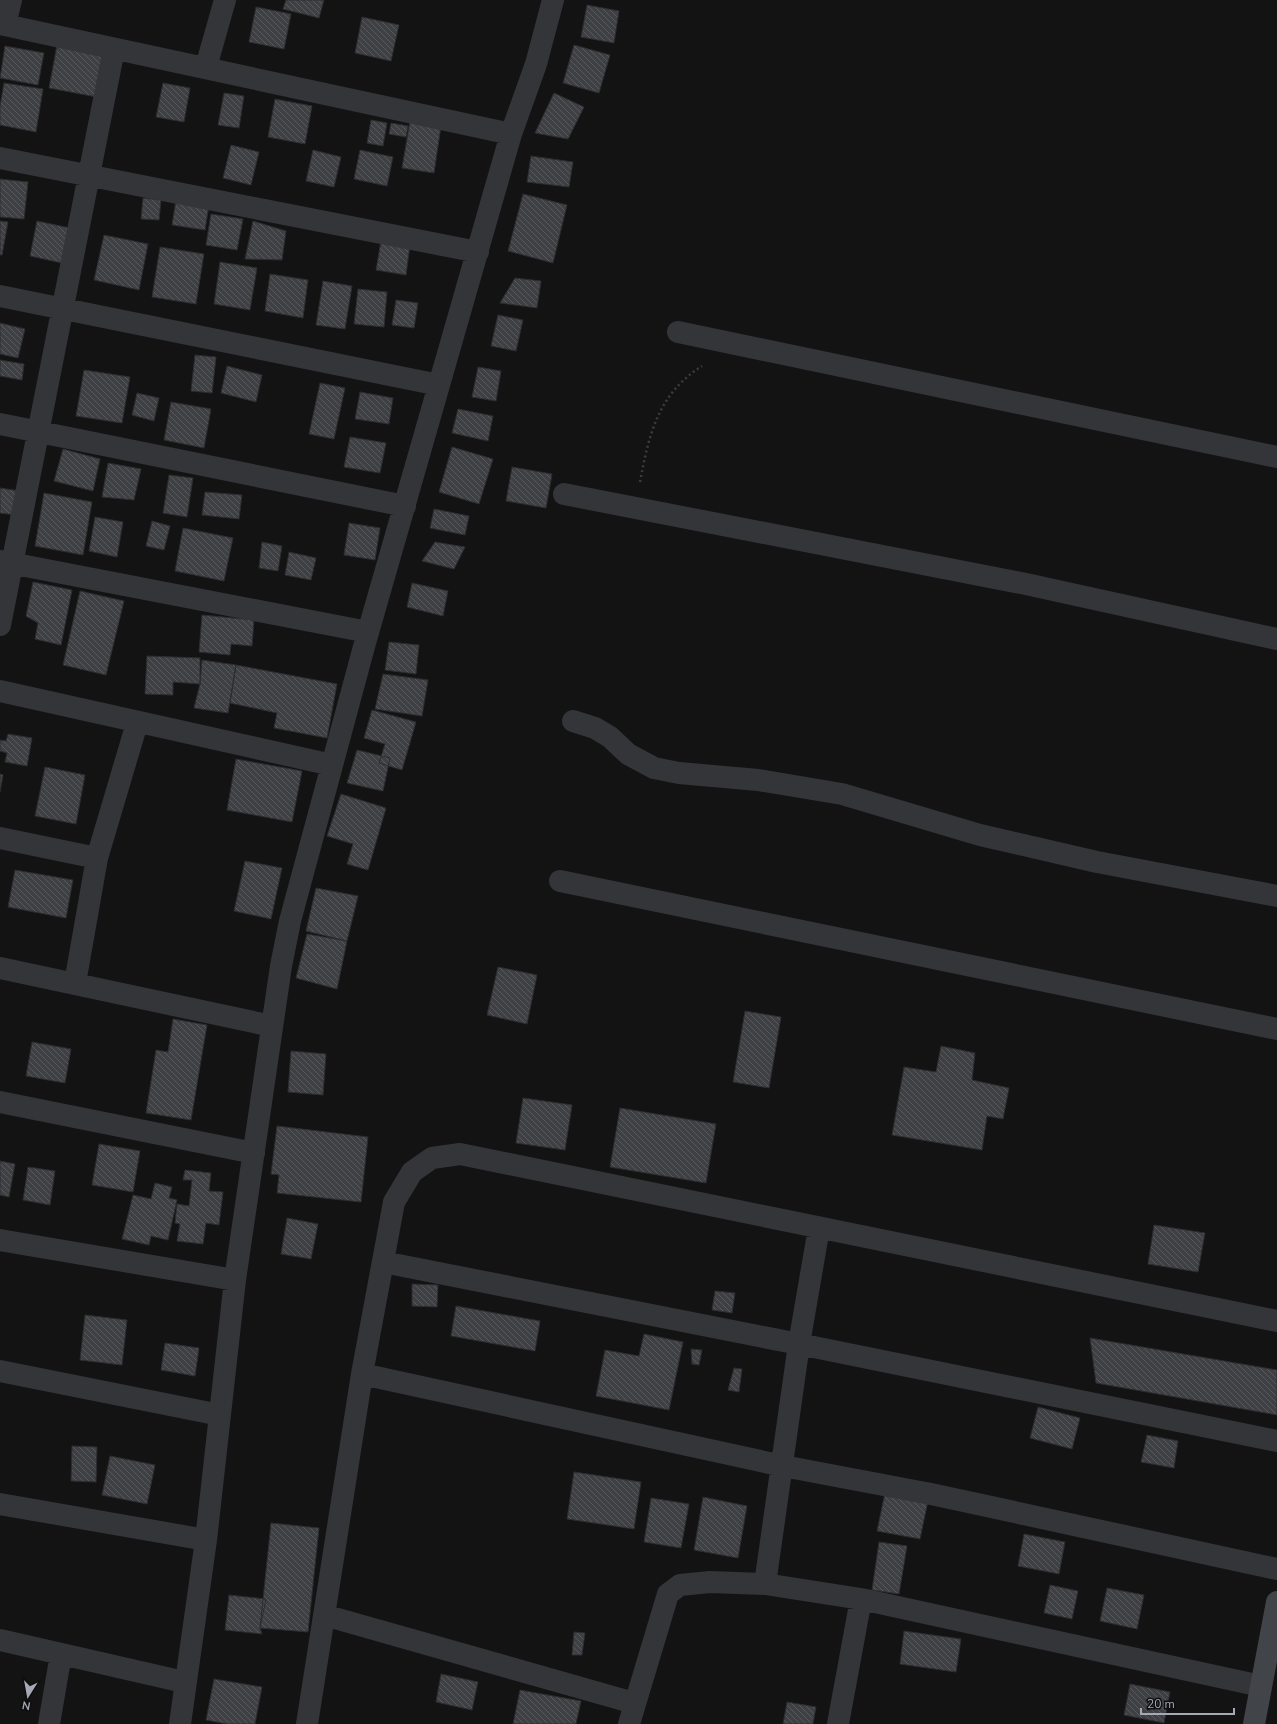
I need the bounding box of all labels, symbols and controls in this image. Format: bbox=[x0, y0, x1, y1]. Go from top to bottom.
north arrow bbox=[8, 1676, 48, 1716]
scale bar bbox=[1141, 1690, 1234, 1716]
text: 20 m bbox=[1147, 1696, 1175, 1712]
text: N bbox=[21, 1697, 32, 1713]

